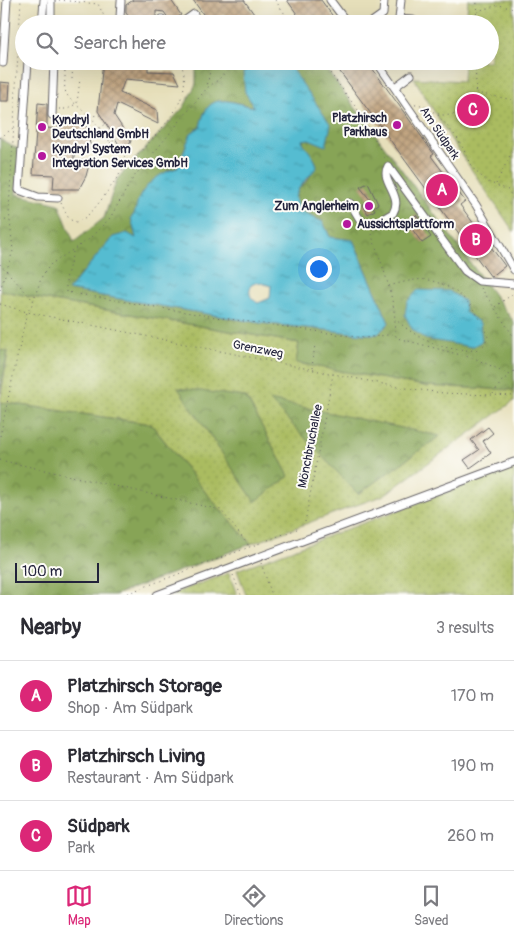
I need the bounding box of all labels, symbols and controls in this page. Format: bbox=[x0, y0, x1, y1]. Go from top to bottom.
search box bbox=[15, 15, 499, 70]
icon: search bbox=[33, 29, 61, 57]
text: Search here bbox=[73, 31, 166, 55]
pin: C bbox=[457, 91, 489, 129]
street label: Am Südpark bbox=[416, 104, 463, 163]
place label: Platzhirsch Parkhaus bbox=[332, 111, 388, 140]
place label: Kyndryl Deutschland GmbH bbox=[52, 113, 149, 142]
marker: Platzhirsch Parkhaus bbox=[391, 119, 403, 131]
marker: Kyndryl Deutschland GmbH bbox=[36, 121, 48, 133]
place label: Kyndryl System Integration Services GmbH bbox=[52, 142, 188, 171]
marker: Kyndryl System Integration Services GmbH bbox=[36, 150, 48, 162]
pin: A bbox=[426, 171, 458, 209]
place label: Zum Anglerheim bbox=[274, 199, 359, 214]
marker: Zum Anglerheim bbox=[363, 200, 375, 212]
place label: Aussichtsplattform bbox=[357, 217, 454, 232]
marker: Aussichtsplattform bbox=[341, 218, 353, 230]
pin: B bbox=[460, 221, 492, 259]
your location bbox=[306, 256, 332, 282]
street label: Grenzweg bbox=[232, 337, 284, 362]
street label: Mönchbruchallee bbox=[295, 403, 326, 489]
scale bar bbox=[15, 560, 99, 583]
text: 100 m bbox=[22, 563, 62, 580]
text: Nearby bbox=[20, 614, 81, 641]
text: 3 results bbox=[436, 618, 494, 638]
text: Platzhirsch Storage bbox=[67, 674, 222, 698]
text: A bbox=[31, 686, 41, 706]
text: 170 m bbox=[451, 686, 494, 706]
text: Shop · Am Südpark bbox=[67, 698, 193, 718]
text: Platzhirsch Living bbox=[67, 744, 205, 768]
text: B bbox=[31, 756, 41, 776]
text: 190 m bbox=[451, 756, 494, 776]
text: Restaurant · Am Südpark bbox=[67, 768, 234, 788]
text: Südpark bbox=[67, 814, 130, 838]
text: C bbox=[31, 826, 41, 846]
text: 260 m bbox=[447, 826, 494, 846]
text: Park bbox=[67, 838, 95, 858]
tab: Map bbox=[65, 882, 93, 929]
tab: Directions bbox=[224, 882, 283, 929]
tab: Saved bbox=[414, 882, 449, 929]

